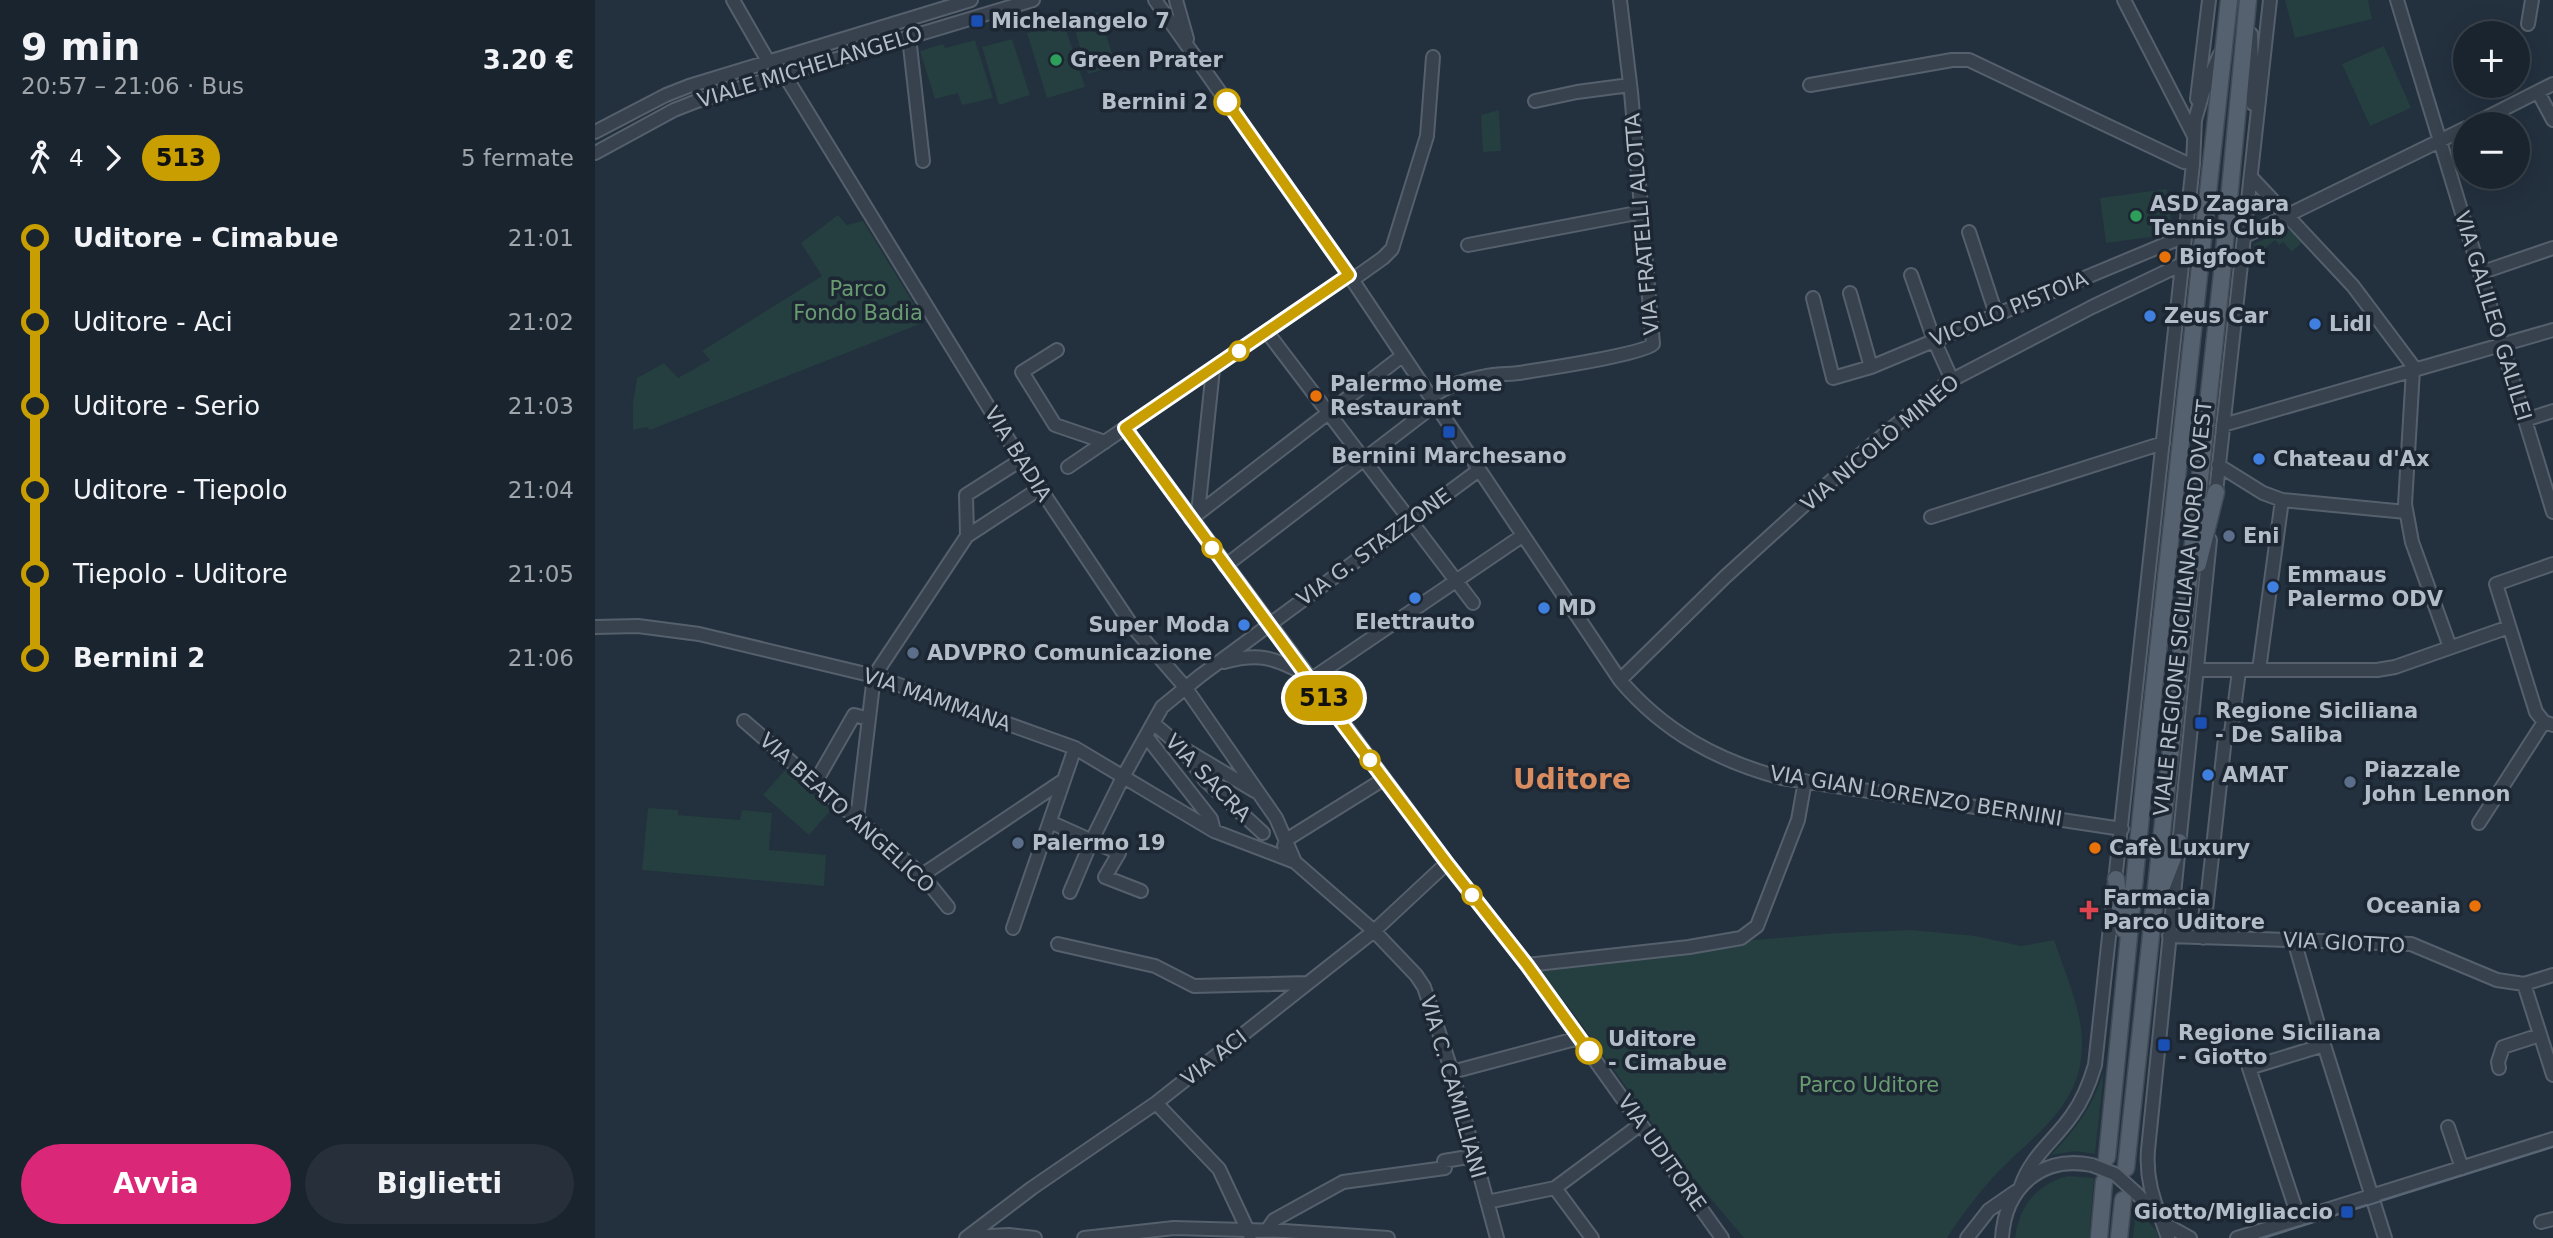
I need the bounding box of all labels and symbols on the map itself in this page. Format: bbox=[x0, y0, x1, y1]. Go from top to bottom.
place label: Michelangelo 7 bbox=[991, 9, 1170, 33]
marker: Michelangelo 7 bbox=[969, 13, 985, 29]
street label: VIALE MICHELANGELO bbox=[695, 21, 925, 113]
place label: Green Prater bbox=[1070, 48, 1224, 72]
marker: Green Prater bbox=[1048, 52, 1064, 68]
marker: Bernini 2 bbox=[1214, 89, 1240, 115]
place label: Bernini 2 bbox=[1101, 90, 1208, 114]
street label: VIA FRATELLI ALOTTA bbox=[1620, 112, 1664, 336]
place label: ASD Zagara Tennis Club bbox=[2150, 192, 2289, 240]
marker: ASD Zagara Tennis Club bbox=[2128, 208, 2144, 224]
street label: VIA GALILEO GALILEI bbox=[2450, 208, 2536, 424]
place label: Bigfoot bbox=[2179, 245, 2265, 269]
marker: Bigfoot bbox=[2157, 249, 2173, 265]
street label: VICOLO PISTOIA bbox=[1927, 266, 2092, 352]
park label: Parco Fondo Badia bbox=[793, 277, 923, 325]
place label: Zeus Car bbox=[2164, 304, 2269, 328]
marker: Zeus Car bbox=[2142, 308, 2158, 324]
place label: Lidl bbox=[2329, 312, 2372, 336]
marker: Lidl bbox=[2307, 316, 2323, 332]
unlabelled marker bbox=[1229, 341, 1249, 361]
street label: VIA NICOLÒ MINEO bbox=[1796, 369, 1964, 516]
place label: Palermo Home Restaurant bbox=[1330, 372, 1503, 420]
marker: Palermo Home Restaurant bbox=[1308, 388, 1324, 404]
street label: VIALE REGIONE SICILIANA NORD OVEST bbox=[2149, 399, 2217, 817]
street label: VIA BADIA bbox=[979, 402, 1057, 506]
marker: Bernini Marchesano bbox=[1441, 424, 1457, 440]
place label: Bernini Marchesano bbox=[1331, 444, 1567, 468]
place label: Chateau d'Ax bbox=[2273, 447, 2430, 471]
marker: Chateau d'Ax bbox=[2251, 451, 2267, 467]
street label: VIA G. STAZZONE bbox=[1292, 483, 1456, 611]
place label: Eni bbox=[2243, 524, 2280, 548]
marker: Eni bbox=[2221, 528, 2237, 544]
unlabelled marker bbox=[1202, 538, 1222, 558]
place label: Emmaus Palermo ODV bbox=[2287, 563, 2444, 611]
marker: Emmaus Palermo ODV bbox=[2265, 579, 2281, 595]
marker: Elettrauto bbox=[1407, 590, 1423, 606]
place label: MD bbox=[1558, 596, 1596, 620]
marker: MD bbox=[1536, 600, 1552, 616]
place label: Elettrauto bbox=[1355, 610, 1475, 634]
place label: Super Moda bbox=[1088, 613, 1230, 637]
marker: Super Moda bbox=[1236, 617, 1252, 633]
place label: ADVPRO Comunicazione bbox=[927, 641, 1212, 665]
marker: ADVPRO Comunicazione bbox=[905, 645, 921, 661]
street label: VIA MAMMANA bbox=[860, 663, 1015, 737]
line badge: 513 bbox=[1284, 675, 1364, 721]
place label: Regione Siciliana - De Saliba bbox=[2215, 699, 2418, 747]
marker: Regione Siciliana - De Saliba bbox=[2193, 715, 2209, 731]
street label: VIA BEATO ANGELICO bbox=[755, 728, 939, 898]
street label: VIA SACRA bbox=[1160, 729, 1256, 827]
unlabelled marker bbox=[1360, 750, 1380, 770]
place label: Piazzale John Lennon bbox=[2362, 758, 2510, 806]
street label: VIA GIAN LORENZO BERNINI bbox=[1768, 761, 2064, 831]
district label: Uditore bbox=[1513, 763, 1631, 796]
place label: AMAT bbox=[2222, 763, 2289, 787]
marker: AMAT bbox=[2200, 767, 2216, 783]
marker: Piazzale John Lennon bbox=[2342, 774, 2358, 790]
place label: Palermo 19 bbox=[1032, 831, 1166, 855]
marker: Palermo 19 bbox=[1010, 835, 1026, 851]
place label: Cafè Luxury bbox=[2109, 836, 2250, 860]
marker: Cafè Luxury bbox=[2087, 840, 2103, 856]
unlabelled marker bbox=[1462, 885, 1482, 905]
place label: Farmacia Parco Uditore bbox=[2103, 886, 2265, 934]
place label: Oceania bbox=[2366, 894, 2461, 918]
marker: Oceania bbox=[2467, 898, 2483, 914]
marker: Farmacia Parco Uditore bbox=[2081, 902, 2097, 918]
street label: VIA GIOTTO bbox=[2282, 928, 2406, 958]
street label: VIA C. CAMILLIANI bbox=[1415, 993, 1491, 1181]
place label: Regione Siciliana - Giotto bbox=[2178, 1021, 2381, 1069]
street label: VIA ACI bbox=[1176, 1025, 1252, 1091]
place label: Uditore - Cimabue bbox=[1608, 1027, 1727, 1075]
marker: Regione Siciliana - Giotto bbox=[2156, 1037, 2172, 1053]
marker: Uditore - Cimabue bbox=[1576, 1038, 1602, 1064]
park label: Parco Uditore bbox=[1799, 1073, 1939, 1097]
street label: VIA UDITORE bbox=[1613, 1090, 1711, 1216]
place label: Giotto/Migliaccio bbox=[2134, 1200, 2333, 1224]
marker: Giotto/Migliaccio bbox=[2339, 1204, 2355, 1220]

